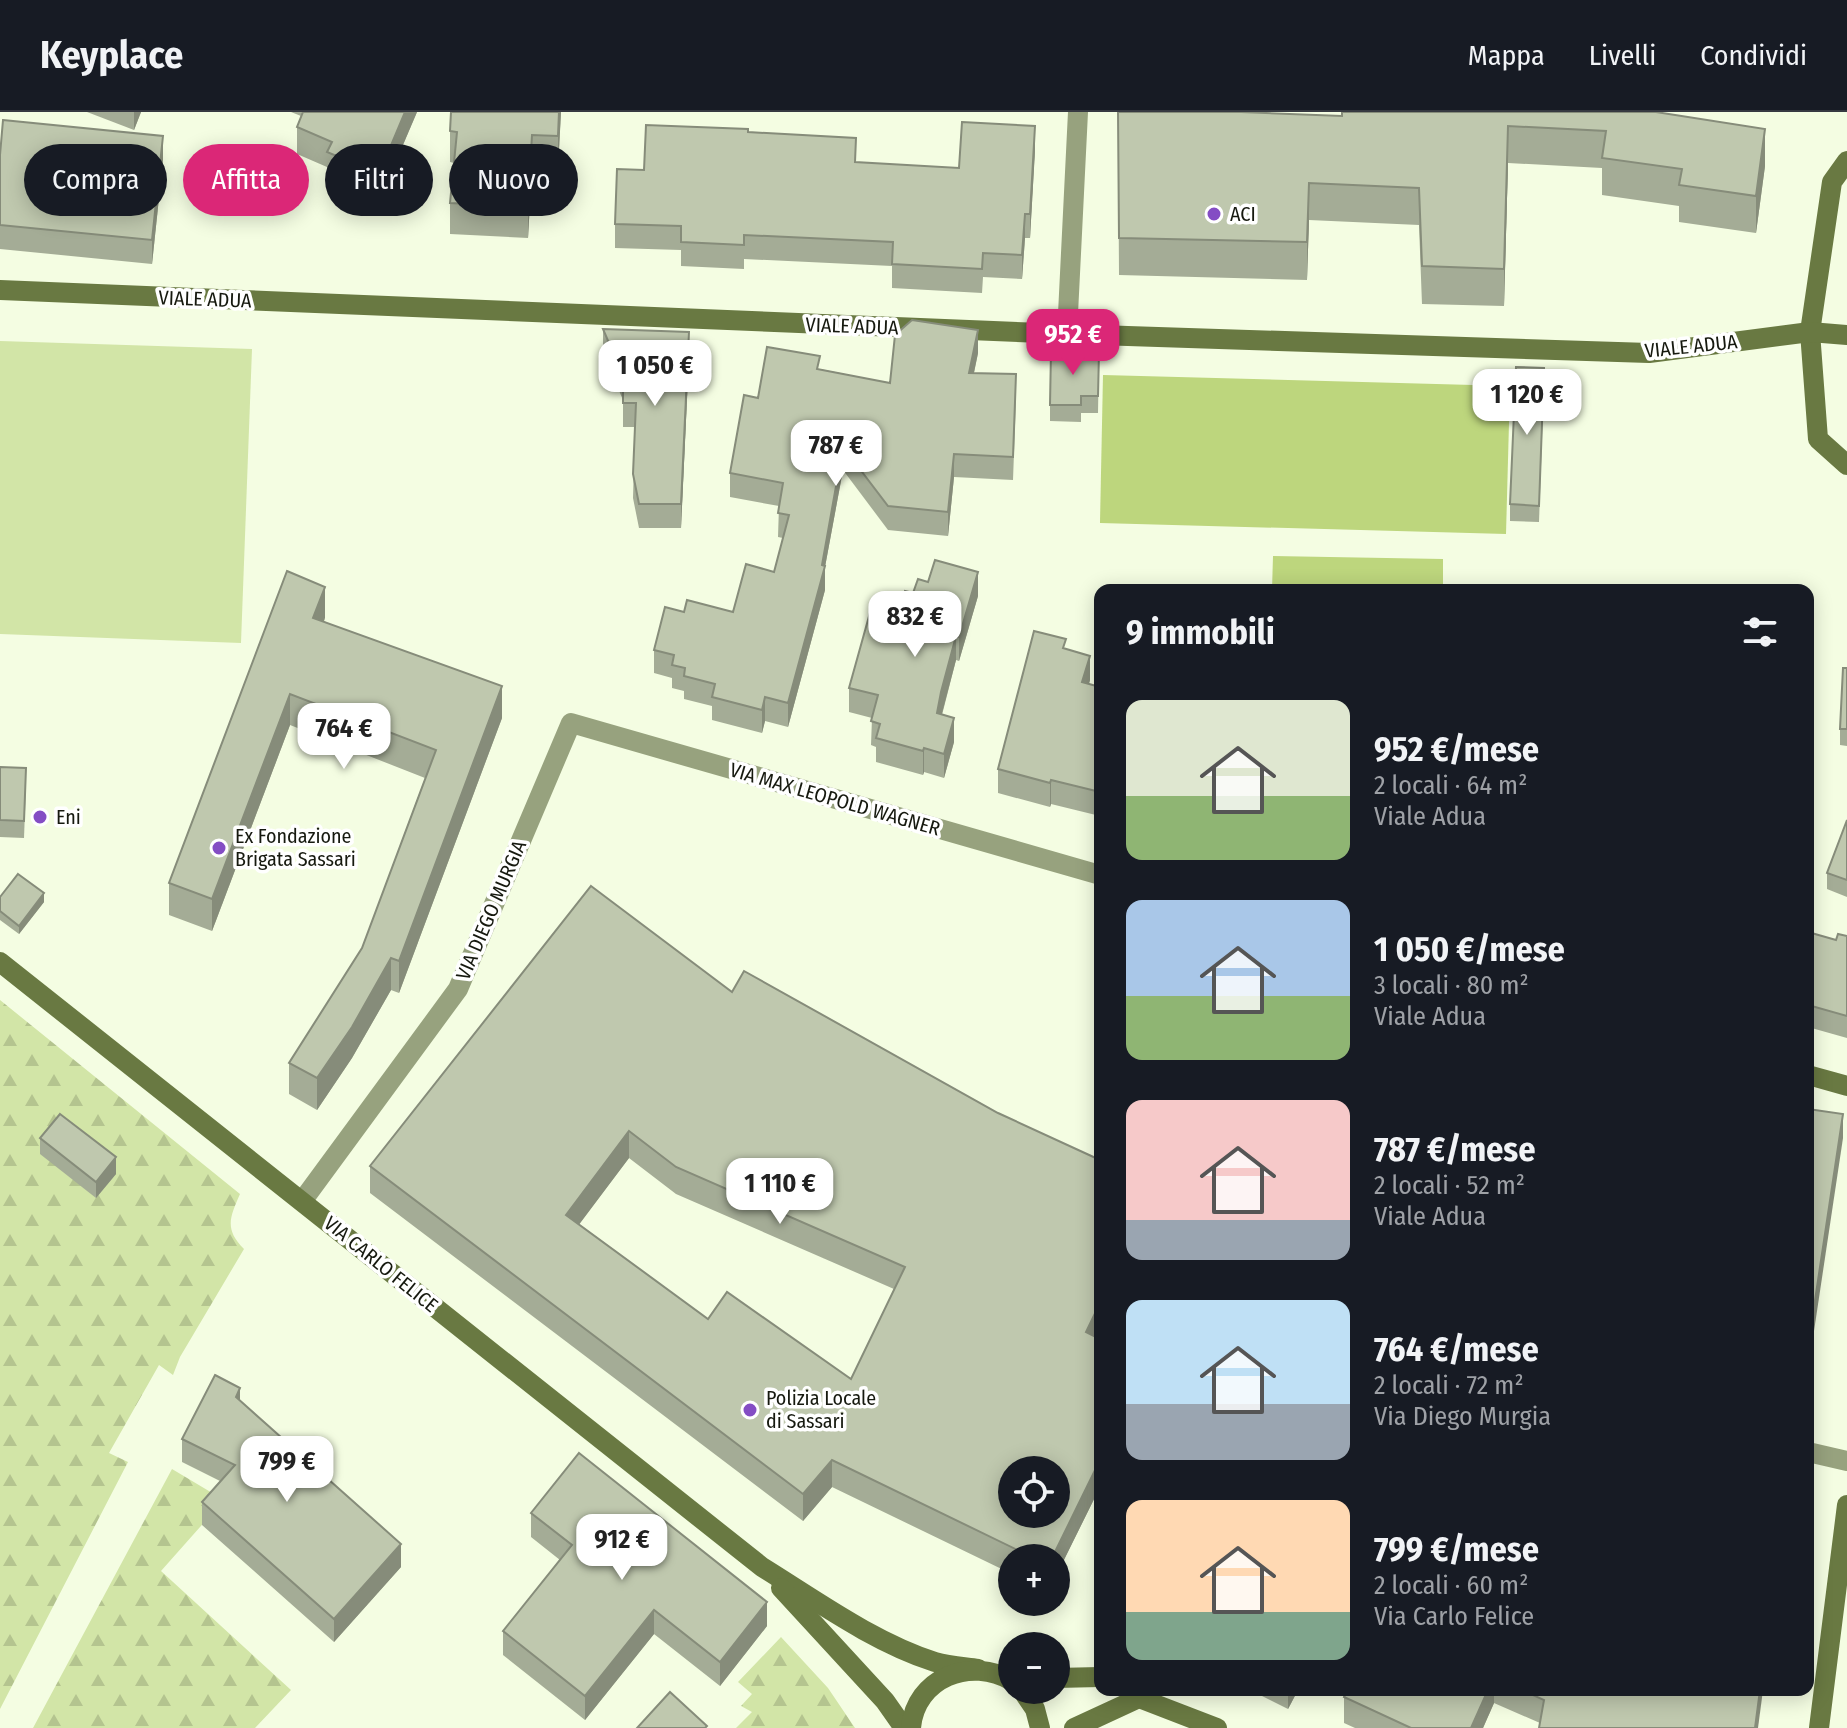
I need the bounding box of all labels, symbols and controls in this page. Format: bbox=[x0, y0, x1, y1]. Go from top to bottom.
text: Keyplace bbox=[40, 32, 183, 78]
text: Mappa bbox=[1468, 39, 1545, 72]
text: Livelli bbox=[1589, 39, 1656, 72]
text: Condividi bbox=[1700, 39, 1807, 72]
chip: Compra bbox=[24, 144, 167, 216]
chip: Affitta bbox=[183, 144, 309, 216]
chip: Filtri bbox=[325, 144, 433, 216]
chip: Nuovo bbox=[449, 144, 578, 216]
place label: ACI bbox=[1230, 202, 1256, 226]
marker: ACI bbox=[1205, 205, 1223, 223]
street label: VIALE ADUA bbox=[158, 285, 252, 313]
pin: 952 € bbox=[1017, 309, 1129, 377]
street label: VIALE ADUA bbox=[805, 312, 899, 340]
text: 952 € bbox=[1044, 319, 1102, 350]
street label: VIALE ADUA bbox=[1643, 329, 1739, 363]
pin: 1 050 € bbox=[581, 340, 729, 408]
text: 1 050 € bbox=[617, 350, 693, 381]
pin: 1 120 € bbox=[1453, 369, 1601, 437]
text: 1 120 € bbox=[1491, 379, 1563, 410]
pin: 787 € bbox=[780, 420, 892, 488]
text: 787 € bbox=[809, 430, 863, 461]
pin: 832 € bbox=[859, 591, 971, 659]
text: 832 € bbox=[886, 601, 944, 632]
icon: filters bbox=[1738, 610, 1782, 654]
text: 9 immobili bbox=[1126, 612, 1275, 653]
pin: 764 € bbox=[288, 703, 400, 771]
text: 764 € bbox=[316, 713, 372, 744]
text: 952 €/mese bbox=[1374, 729, 1539, 770]
icon: home bbox=[1190, 732, 1286, 828]
street label: VIA MAX LEOPOLD WAGNER bbox=[727, 757, 943, 841]
text: 2 locali · 64 m² bbox=[1374, 770, 1527, 801]
text: Viale Adua bbox=[1374, 801, 1486, 832]
place label: Eni bbox=[56, 805, 81, 829]
marker: Eni bbox=[31, 808, 49, 826]
place label: Ex Fondazione Brigata Sassari bbox=[235, 824, 356, 871]
street label: VIA DIEGO MURGIA bbox=[451, 836, 531, 983]
marker: Ex Fondazione Brigata Sassari bbox=[210, 839, 228, 857]
text: 1 050 €/mese bbox=[1374, 929, 1565, 970]
icon: home bbox=[1190, 932, 1286, 1028]
text: 3 locali · 80 m² bbox=[1374, 970, 1529, 1001]
text: Viale Adua bbox=[1374, 1001, 1486, 1032]
text: 787 €/mese bbox=[1374, 1129, 1535, 1170]
icon: home bbox=[1190, 1132, 1286, 1228]
pin: 1 110 € bbox=[706, 1158, 854, 1226]
text: 1 110 € bbox=[744, 1168, 816, 1199]
text: 2 locali · 52 m² bbox=[1374, 1170, 1525, 1201]
text: Viale Adua bbox=[1374, 1201, 1486, 1232]
street label: VIA CARLO FELICE bbox=[319, 1211, 443, 1317]
text: 764 €/mese bbox=[1374, 1329, 1539, 1370]
icon: home bbox=[1190, 1332, 1286, 1428]
text: 2 locali · 72 m² bbox=[1374, 1370, 1524, 1401]
place label: Polizia Locale di Sassari bbox=[766, 1386, 876, 1433]
marker: Polizia Locale di Sassari bbox=[741, 1401, 759, 1419]
text: Via Diego Murgia bbox=[1374, 1401, 1551, 1432]
pin: 799 € bbox=[231, 1436, 343, 1504]
text: 799 € bbox=[258, 1446, 316, 1477]
map controls bbox=[998, 1456, 1070, 1704]
button: locate bbox=[998, 1456, 1070, 1528]
pin: 912 € bbox=[566, 1514, 678, 1582]
text: 912 € bbox=[594, 1524, 650, 1555]
text: 799 €/mese bbox=[1374, 1529, 1539, 1570]
icon: home bbox=[1190, 1532, 1286, 1628]
button: + bbox=[998, 1544, 1070, 1616]
text: 2 locali · 60 m² bbox=[1374, 1570, 1528, 1601]
text: Via Carlo Felice bbox=[1374, 1601, 1534, 1632]
button: − bbox=[998, 1632, 1070, 1704]

